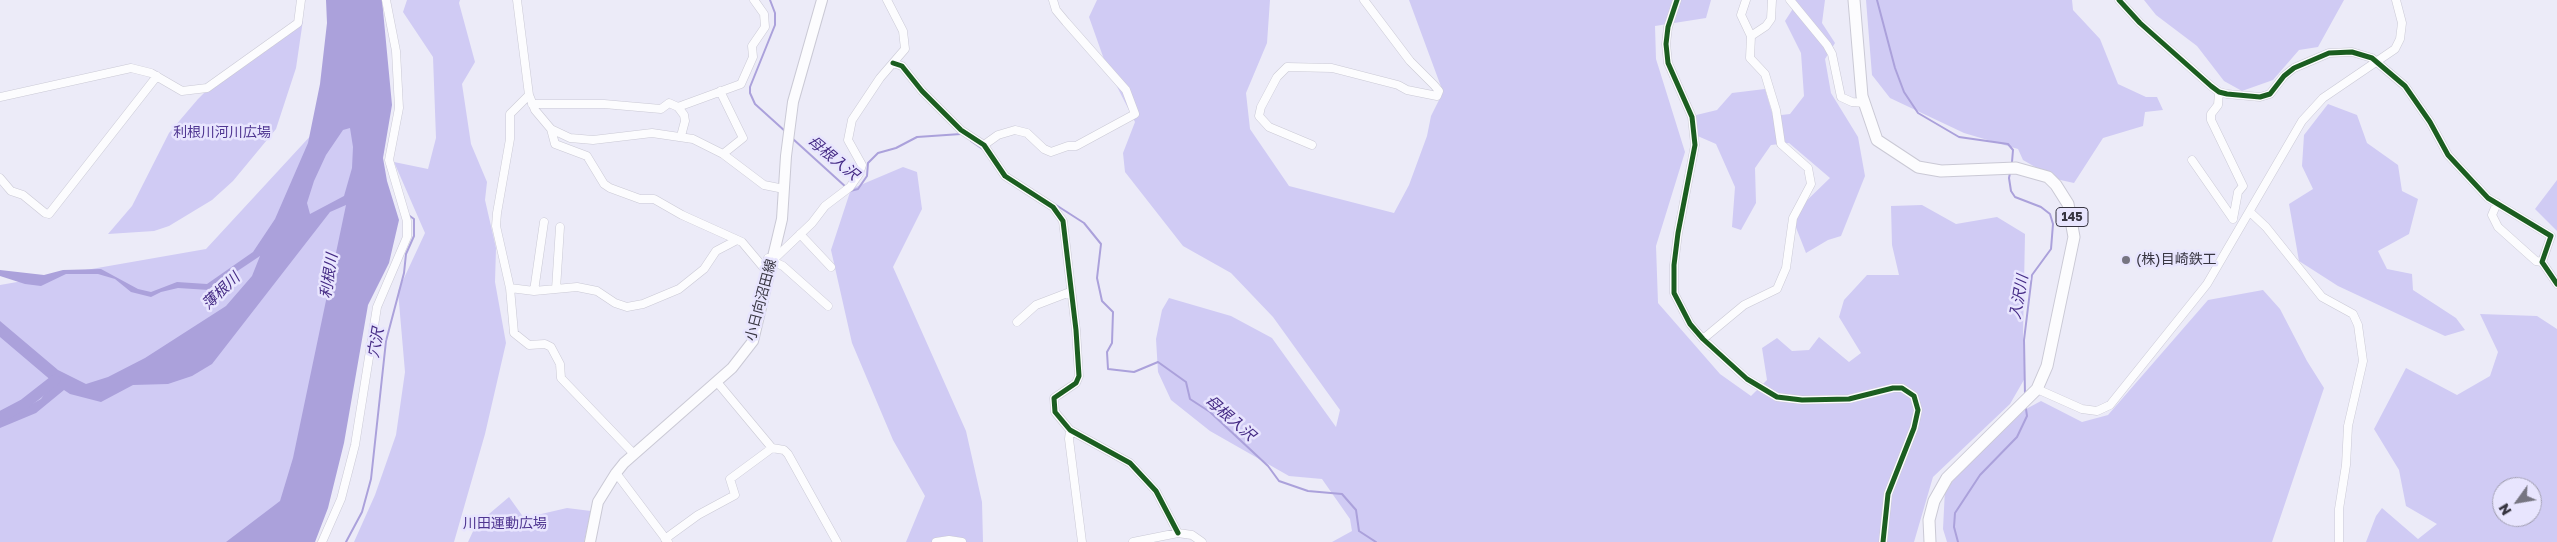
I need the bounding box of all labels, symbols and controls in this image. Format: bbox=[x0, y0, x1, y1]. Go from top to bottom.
park label: 利根川河川広場 bbox=[173, 125, 271, 141]
water label: 母根入沢 bbox=[804, 132, 862, 184]
road number: 145 bbox=[2056, 208, 2088, 226]
water label: 利根川 bbox=[317, 252, 341, 300]
place label: (株)目崎鉄工 bbox=[2136, 252, 2217, 268]
marker: (株)目崎鉄工 bbox=[2120, 254, 2132, 266]
street label: 小日向沼田線 bbox=[742, 257, 780, 343]
water label: 薄根川 bbox=[199, 269, 243, 313]
water label: 入沢川 bbox=[2006, 273, 2032, 321]
water label: 穴沢 bbox=[365, 327, 387, 359]
water label: 母根入沢 bbox=[1201, 392, 1259, 444]
north arrow bbox=[2492, 477, 2542, 527]
text: N bbox=[2495, 501, 2515, 519]
park label: 川田運動広場 bbox=[463, 516, 547, 532]

